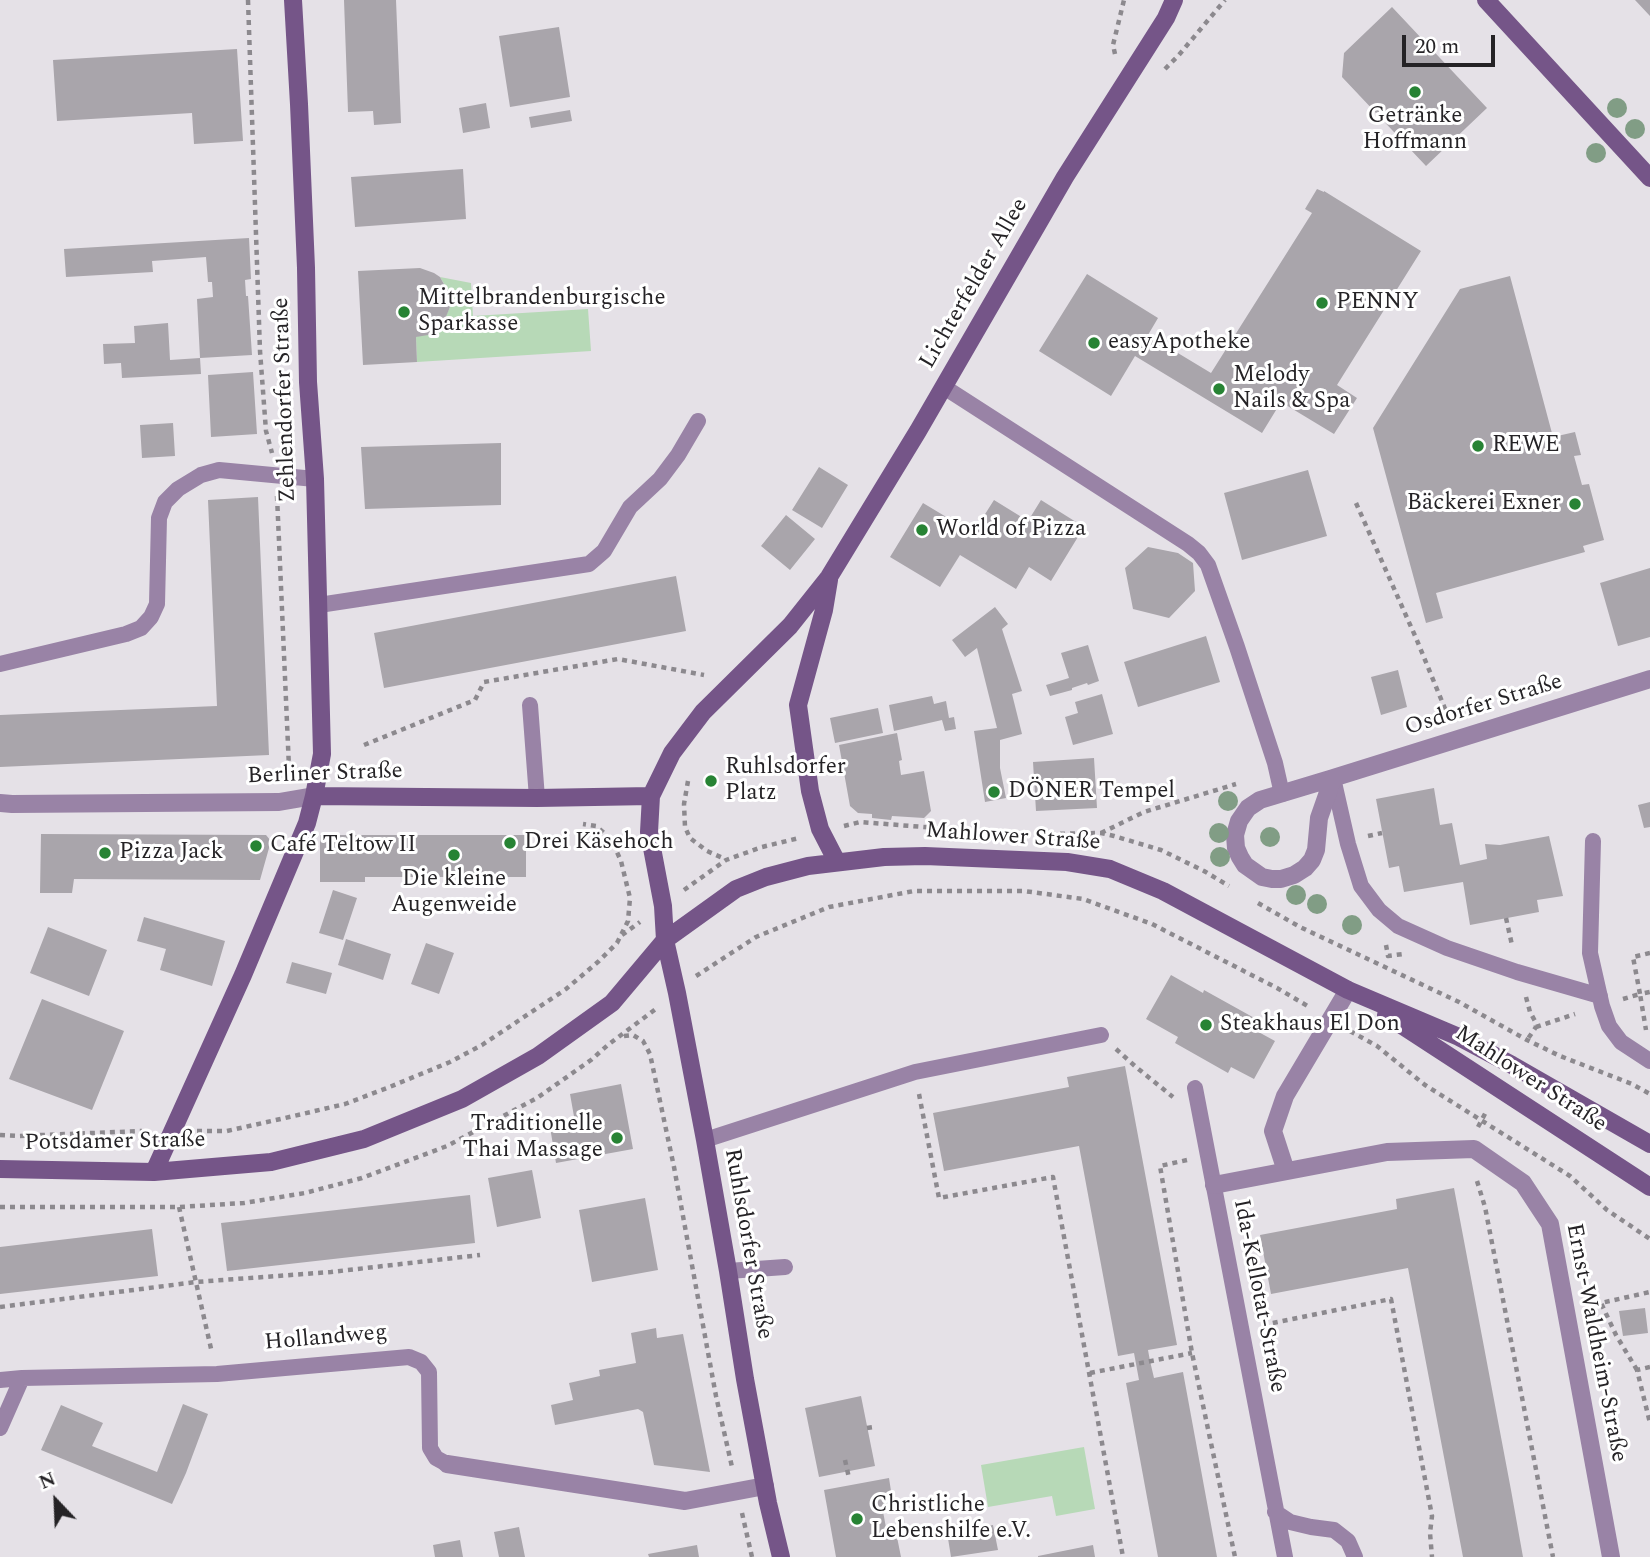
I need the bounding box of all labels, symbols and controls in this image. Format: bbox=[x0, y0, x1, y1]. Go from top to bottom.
scale bar bbox=[1405, 21, 1498, 65]
text: 20 m bbox=[1415, 31, 1459, 63]
marker: Getränke Hoffmann bbox=[1407, 84, 1423, 100]
place label: Getränke Hoffmann bbox=[1363, 103, 1467, 157]
street label: Lichterfelder Allee bbox=[915, 194, 1035, 374]
place label: Mittelbrandenburgische Sparkasse bbox=[418, 285, 666, 339]
place label: PENNY bbox=[1336, 289, 1419, 317]
marker: PENNY bbox=[1314, 295, 1330, 311]
street label: Zehlendorfer Straße bbox=[269, 297, 303, 503]
marker: Mittelbrandenburgische Sparkasse bbox=[396, 304, 412, 320]
place label: easyApotheke bbox=[1108, 329, 1250, 357]
marker: easyApotheke bbox=[1086, 335, 1102, 351]
place label: Melody Nails & Spa bbox=[1233, 362, 1350, 416]
marker: Melody Nails & Spa bbox=[1211, 381, 1227, 397]
place label: REWE bbox=[1492, 432, 1560, 460]
marker: REWE bbox=[1470, 438, 1486, 454]
place label: Bäckerei Exner bbox=[1407, 490, 1561, 518]
marker: Bäckerei Exner bbox=[1567, 496, 1583, 512]
place label: World of Pizza bbox=[936, 516, 1086, 544]
marker: World of Pizza bbox=[914, 522, 930, 538]
street label: Osdorfer Straße bbox=[1402, 669, 1566, 743]
place label: Ruhlsdorfer Platz bbox=[725, 754, 846, 808]
street label: Berliner Straße bbox=[247, 758, 403, 792]
marker: Ruhlsdorfer Platz bbox=[703, 773, 719, 789]
place label: DÖNER Tempel bbox=[1008, 778, 1175, 806]
marker: DÖNER Tempel bbox=[986, 784, 1002, 800]
street label: Mahlower Straße bbox=[924, 818, 1102, 858]
place label: Drei Käsehoch bbox=[524, 829, 674, 857]
place label: Café Teltow II bbox=[270, 832, 416, 860]
marker: Drei Käsehoch bbox=[502, 835, 518, 851]
marker: Café Teltow II bbox=[248, 838, 264, 854]
place label: Pizza Jack bbox=[119, 839, 223, 867]
marker: Pizza Jack bbox=[97, 845, 113, 861]
marker: Die kleine Augenweide bbox=[446, 847, 462, 863]
place label: Die kleine Augenweide bbox=[391, 866, 517, 920]
place label: Steakhaus El Don bbox=[1220, 1011, 1400, 1039]
marker: Steakhaus El Don bbox=[1198, 1017, 1214, 1033]
street label: Mahlower Straße bbox=[1449, 1021, 1611, 1139]
place label: Traditionelle Thai Massage bbox=[462, 1111, 603, 1165]
street label: Potsdamer Straße bbox=[24, 1128, 206, 1158]
marker: Traditionelle Thai Massage bbox=[609, 1130, 625, 1146]
street label: Ruhlsdorfer Straße bbox=[717, 1147, 777, 1341]
street label: Ida-Kellotat-Straße bbox=[1226, 1197, 1290, 1395]
street label: Ernst-Waldheim-Straße bbox=[1558, 1221, 1632, 1465]
street label: Hollandweg bbox=[263, 1320, 389, 1358]
text: N bbox=[35, 1465, 60, 1498]
north arrow bbox=[21, 1466, 91, 1536]
place label: Christliche Lebenshilfe e.V. bbox=[871, 1492, 1031, 1546]
marker: Christliche Lebenshilfe e.V. bbox=[849, 1511, 865, 1527]

